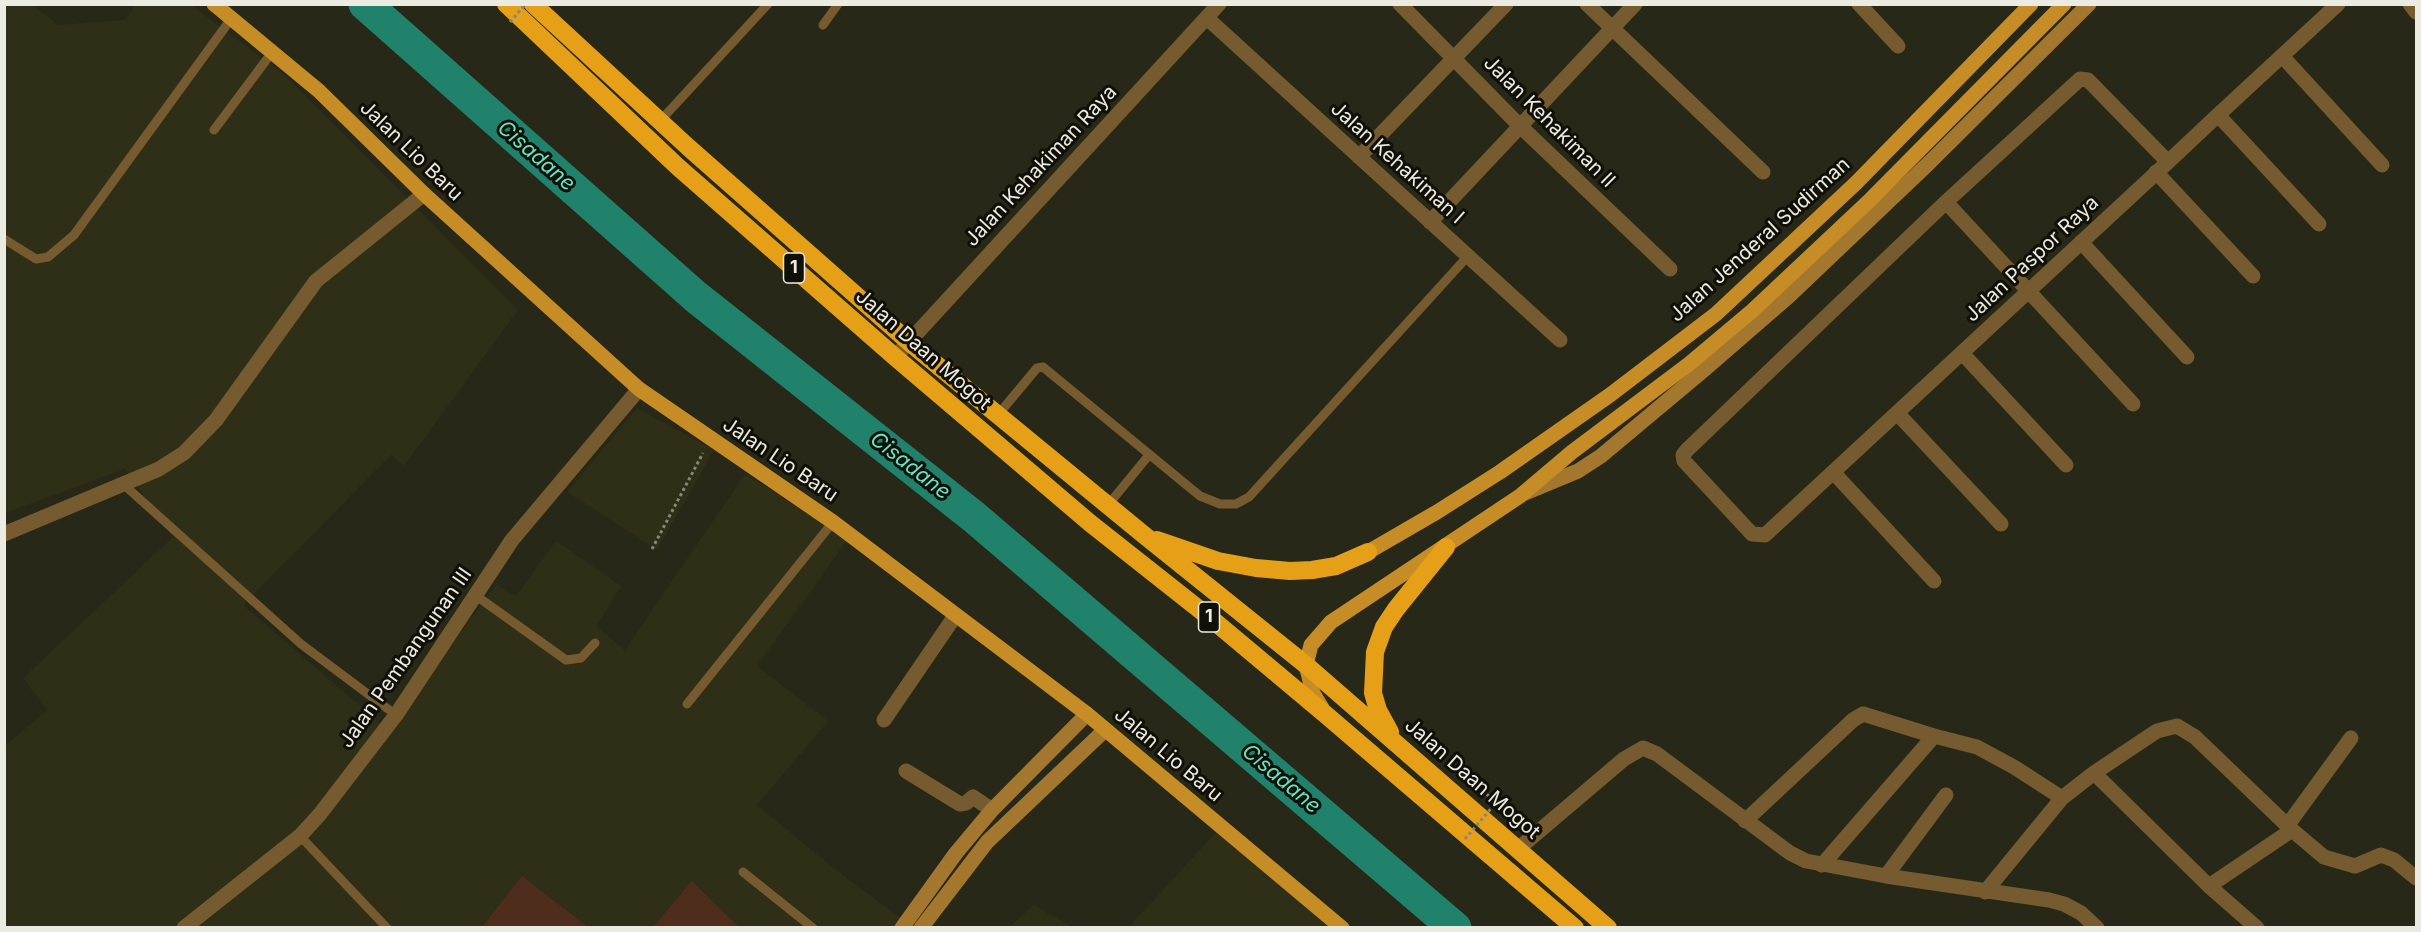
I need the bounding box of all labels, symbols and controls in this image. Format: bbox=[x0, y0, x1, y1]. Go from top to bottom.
street label: Jalan Kehakiman II bbox=[1478, 51, 1620, 193]
street label: Jalan Kehakiman Raya bbox=[960, 80, 1122, 252]
street label: Jalan Lio Baru bbox=[355, 96, 467, 206]
street label: Jalan Kehakiman I bbox=[1325, 97, 1469, 229]
water label: Cisadane bbox=[492, 115, 580, 197]
street label: Jalan Jenderal Sudirman bbox=[1665, 153, 1855, 327]
street label: Jalan Paspor Raya bbox=[1960, 191, 2104, 327]
road number: 1 bbox=[784, 253, 804, 283]
street label: Jalan Daan Mogot bbox=[850, 285, 996, 415]
street label: Jalan Lio Baru bbox=[718, 413, 842, 507]
water label: Cisadane bbox=[865, 427, 955, 505]
street label: Jalan Pembangunan III bbox=[335, 563, 477, 753]
road number: 1 bbox=[1198, 602, 1220, 632]
street label: Jalan Lio Baru bbox=[1109, 703, 1227, 807]
street label: Jalan Daan Mogot bbox=[1399, 714, 1545, 844]
water label: Cisadane bbox=[1237, 739, 1325, 819]

